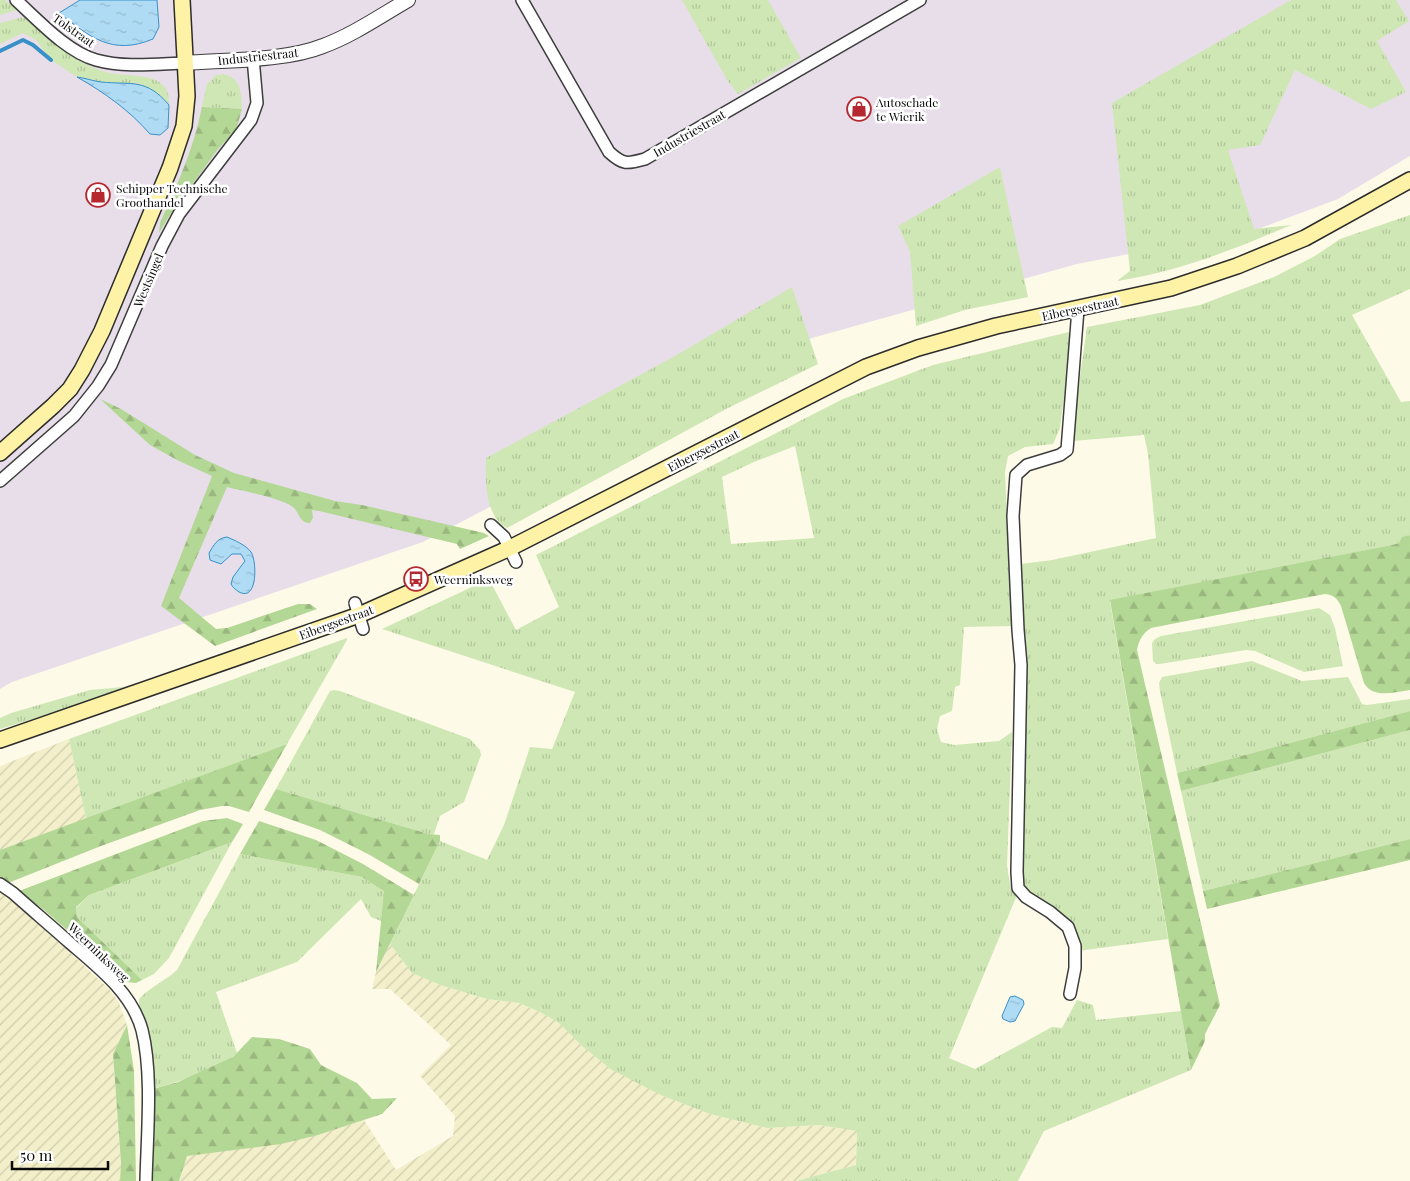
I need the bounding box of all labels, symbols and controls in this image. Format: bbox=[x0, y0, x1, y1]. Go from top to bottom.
street label: Tolstraat bbox=[50, 10, 99, 51]
street label: Industriestraat bbox=[217, 44, 300, 68]
place label: Autoschade te Wierik bbox=[875, 94, 938, 124]
shop icon: Autoschade te Wierik bbox=[846, 96, 872, 122]
street label: Industriestraat bbox=[650, 105, 729, 160]
place label: Schipper Technische Groothandel bbox=[116, 180, 228, 210]
shop icon: Schipper Technische Groothandel bbox=[85, 182, 111, 208]
street label: Westsingel bbox=[129, 250, 167, 310]
street label: Eibergsestraat bbox=[1040, 292, 1120, 324]
street label: Eibergsestraat bbox=[665, 425, 742, 475]
bus stop icon: Weerninksweg bbox=[403, 566, 429, 592]
place label: Weerninksweg bbox=[433, 571, 514, 587]
street label: Eibergsestraat bbox=[297, 601, 376, 643]
street label: Weerninksweg bbox=[64, 918, 133, 986]
scale bar bbox=[12, 1138, 109, 1170]
text: 50 m bbox=[20, 1145, 53, 1165]

